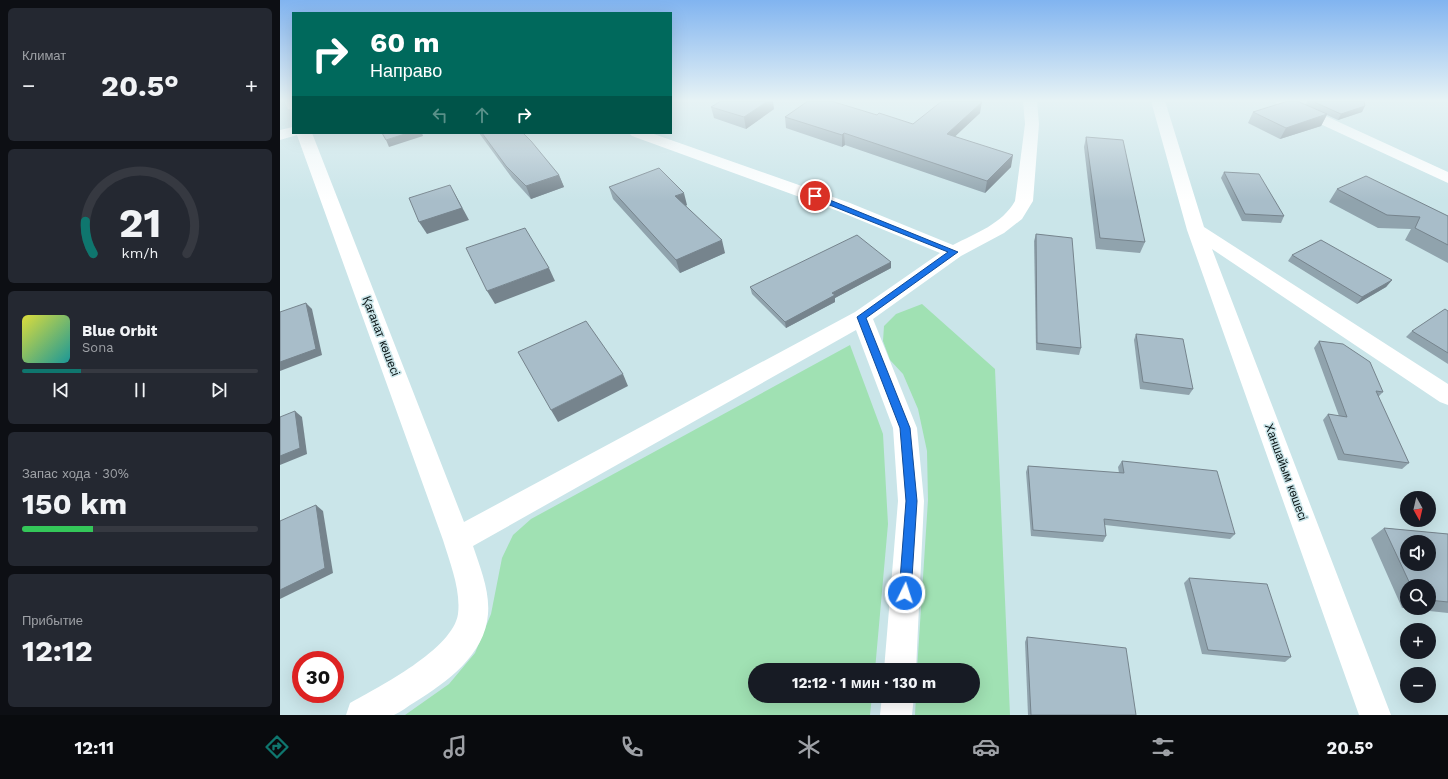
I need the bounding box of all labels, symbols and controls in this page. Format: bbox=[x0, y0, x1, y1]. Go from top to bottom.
text: 60 m bbox=[370, 26, 440, 59]
icon: right bbox=[304, 28, 356, 80]
text: Климат bbox=[22, 48, 66, 63]
text: Направо bbox=[370, 60, 442, 81]
text: 20.5° bbox=[101, 68, 179, 103]
text: − bbox=[22, 73, 35, 98]
text: + bbox=[245, 73, 258, 98]
icon: left bbox=[429, 104, 451, 126]
icon: ahead bbox=[471, 104, 493, 126]
icon: right bbox=[513, 104, 535, 126]
pin bbox=[798, 179, 832, 213]
icon: arrive bbox=[804, 185, 826, 207]
text: 21 bbox=[119, 198, 161, 247]
text: km/h bbox=[122, 245, 158, 261]
street label: Қағанат көшесі bbox=[359, 294, 403, 378]
text: Blue Orbit bbox=[82, 322, 157, 340]
text: Sona bbox=[82, 340, 114, 355]
icon: previous bbox=[50, 379, 72, 401]
icon: pause bbox=[129, 379, 151, 401]
icon: next bbox=[208, 379, 230, 401]
street label: Ханшайым көшесі bbox=[1262, 422, 1310, 522]
text: Запас хода · 30% bbox=[22, 466, 129, 481]
text: 150 km bbox=[22, 486, 127, 521]
north arrow bbox=[1400, 491, 1436, 527]
map controls bbox=[1400, 491, 1436, 703]
button: sound bbox=[1400, 535, 1436, 571]
position arrow bbox=[884, 572, 926, 614]
button: search bbox=[1400, 579, 1436, 615]
text: Прибытие bbox=[22, 613, 83, 628]
button: + bbox=[1400, 623, 1436, 659]
text: 12:12 bbox=[22, 633, 93, 668]
speed limit sign: 30 bbox=[292, 651, 344, 703]
button: − bbox=[1400, 667, 1436, 703]
text: 12:12 · 1 мин · 130 m bbox=[792, 674, 936, 692]
icon: directions bbox=[263, 733, 291, 761]
icon: music bbox=[441, 733, 469, 761]
icon: phone bbox=[618, 733, 646, 761]
icon: climate bbox=[795, 733, 823, 761]
icon: car bbox=[972, 733, 1000, 761]
icon: filters bbox=[1149, 733, 1177, 761]
text: 12:11 bbox=[75, 737, 114, 758]
text: 20.5° bbox=[1327, 737, 1373, 758]

